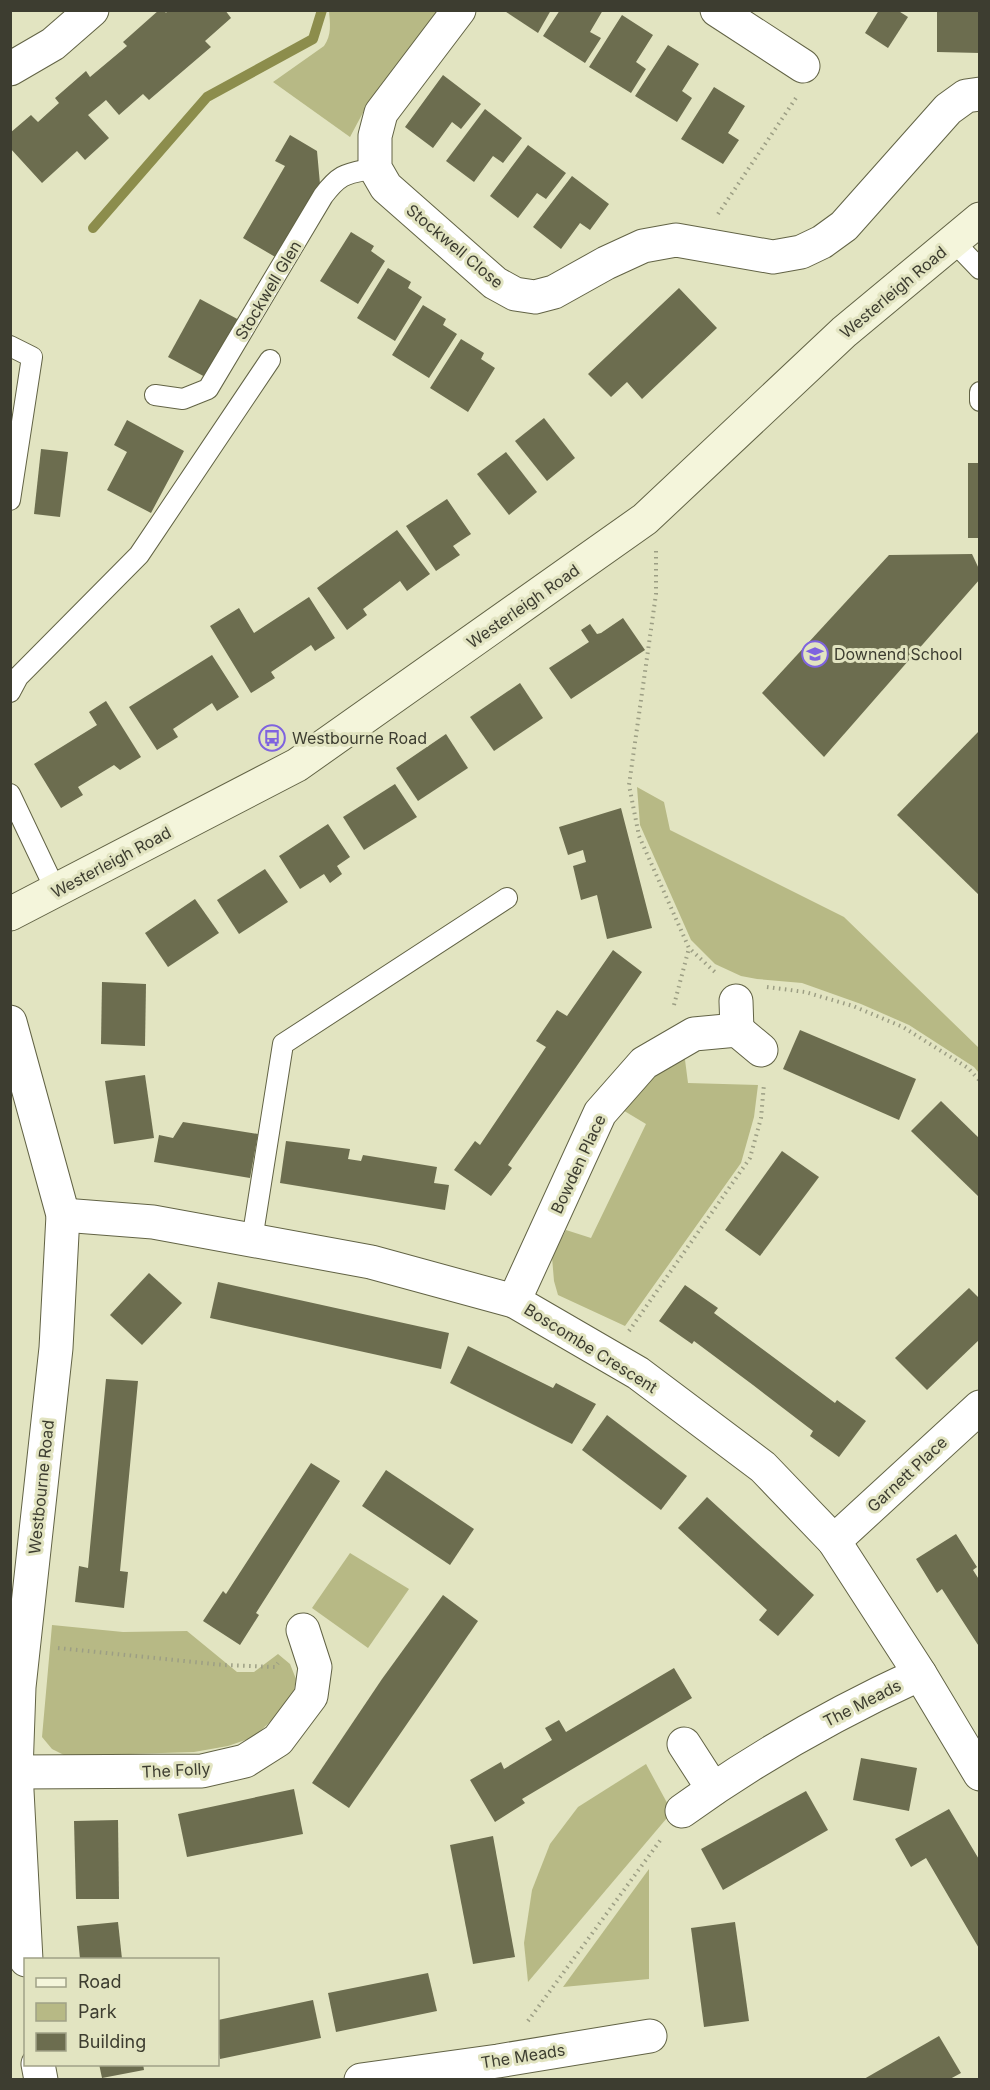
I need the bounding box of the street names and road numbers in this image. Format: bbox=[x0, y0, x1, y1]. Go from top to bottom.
street label: Stockwell Close bbox=[403, 200, 507, 292]
street label: Stockwell Glen bbox=[231, 237, 305, 343]
street label: Westerleigh Road bbox=[836, 242, 950, 342]
street label: Westerleigh Road bbox=[463, 560, 583, 652]
street label: Westerleigh Road bbox=[48, 822, 174, 902]
street label: Bowden Place bbox=[546, 1111, 610, 1217]
street label: Boscombe Crescent bbox=[521, 1299, 661, 1397]
street label: Westbourne Road bbox=[24, 1419, 58, 1555]
street label: Garnett Place bbox=[863, 1432, 951, 1516]
street label: The Meads bbox=[820, 1675, 904, 1731]
street label: The Folly bbox=[141, 1758, 211, 1782]
street label: The Meads bbox=[480, 2039, 566, 2073]

